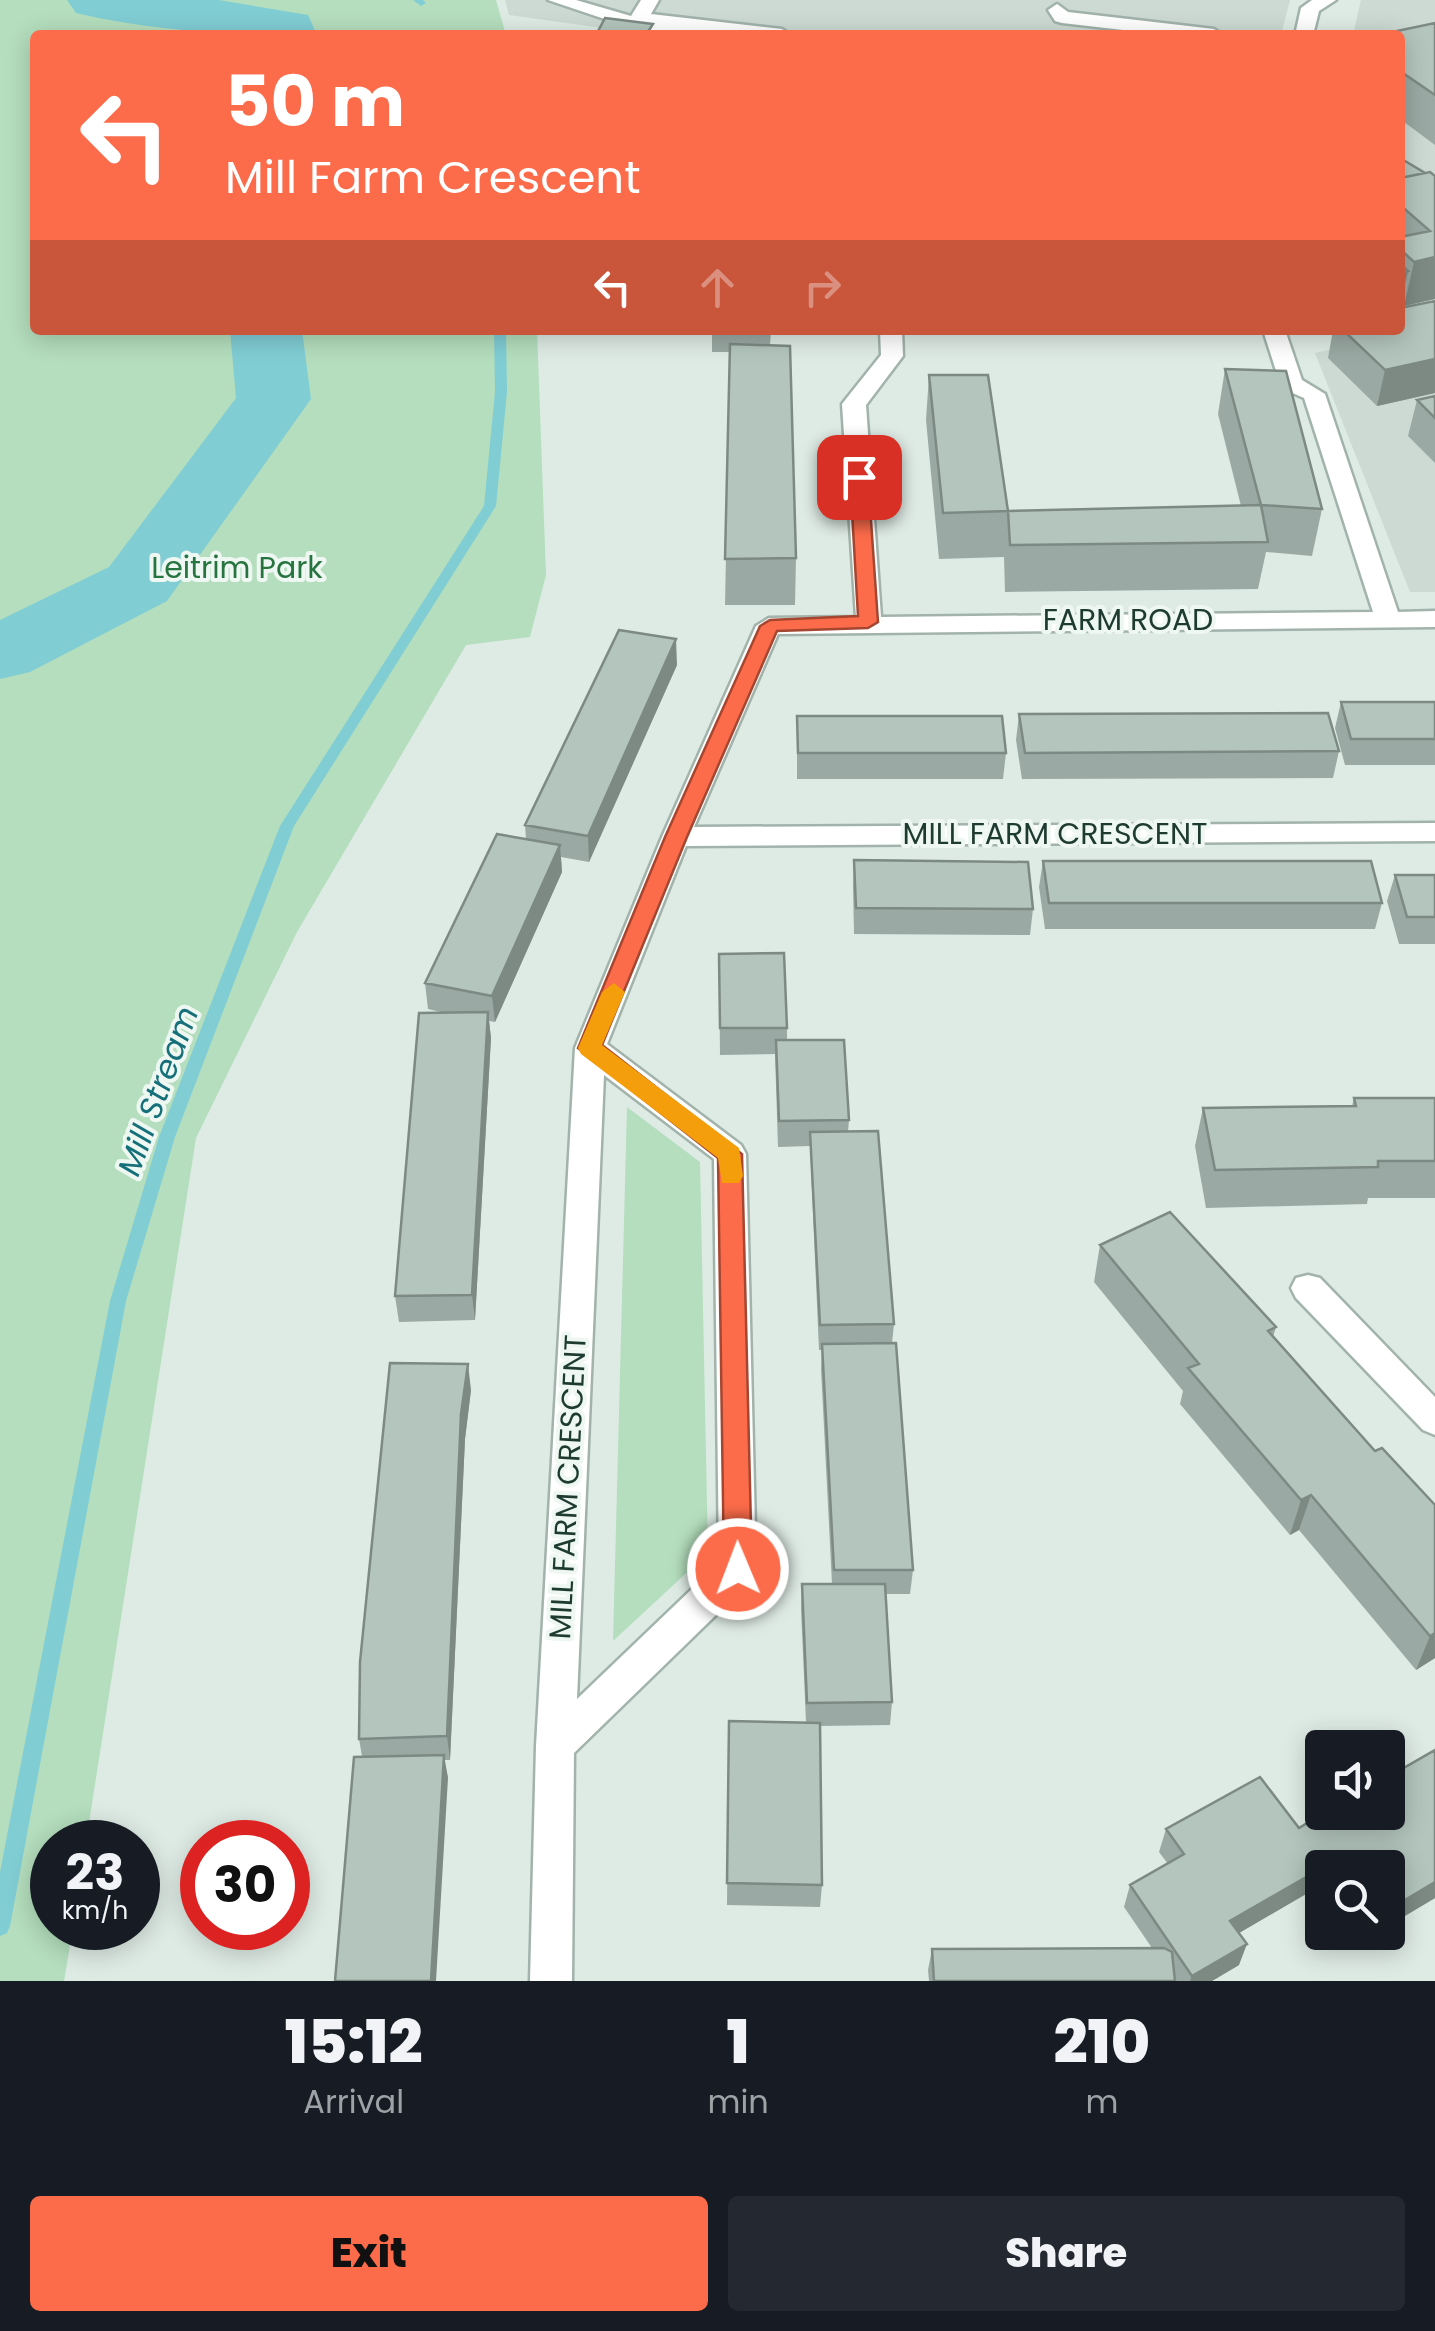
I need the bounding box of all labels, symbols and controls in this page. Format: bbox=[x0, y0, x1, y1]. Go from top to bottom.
text: 50 m bbox=[225, 52, 405, 151]
icon: left bbox=[60, 70, 190, 200]
text: Mill Farm Crescent bbox=[225, 146, 641, 209]
icon: left bbox=[585, 260, 640, 315]
icon: ahead bbox=[690, 260, 745, 315]
icon: right bbox=[795, 260, 850, 315]
pin bbox=[817, 435, 902, 520]
icon: arrive bbox=[832, 450, 887, 505]
park label: Leitrim Park bbox=[151, 546, 323, 589]
street label: FARM ROAD bbox=[1043, 598, 1213, 641]
street label: MILL FARM CRESCENT bbox=[903, 812, 1207, 855]
water label: Mill Stream bbox=[106, 1000, 209, 1182]
street label: MILL FARM CRESCENT bbox=[538, 1334, 597, 1640]
position arrow bbox=[686, 1517, 790, 1621]
map controls bbox=[1305, 1730, 1405, 1950]
button: sound bbox=[1305, 1730, 1405, 1830]
speed limit sign: 30 bbox=[180, 1820, 310, 1950]
text: 23 bbox=[66, 1837, 124, 1908]
button: search bbox=[1305, 1850, 1405, 1950]
text: km/h bbox=[62, 1893, 128, 1928]
text: 15:12 bbox=[285, 2000, 423, 2084]
text: 1 bbox=[726, 2000, 750, 2084]
text: 210 bbox=[1053, 2000, 1150, 2084]
text: Arrival bbox=[303, 2079, 404, 2124]
text: min bbox=[707, 2079, 769, 2124]
text: m bbox=[1085, 2079, 1118, 2124]
button: Exit bbox=[30, 2196, 708, 2311]
button: Share bbox=[728, 2196, 1405, 2311]

